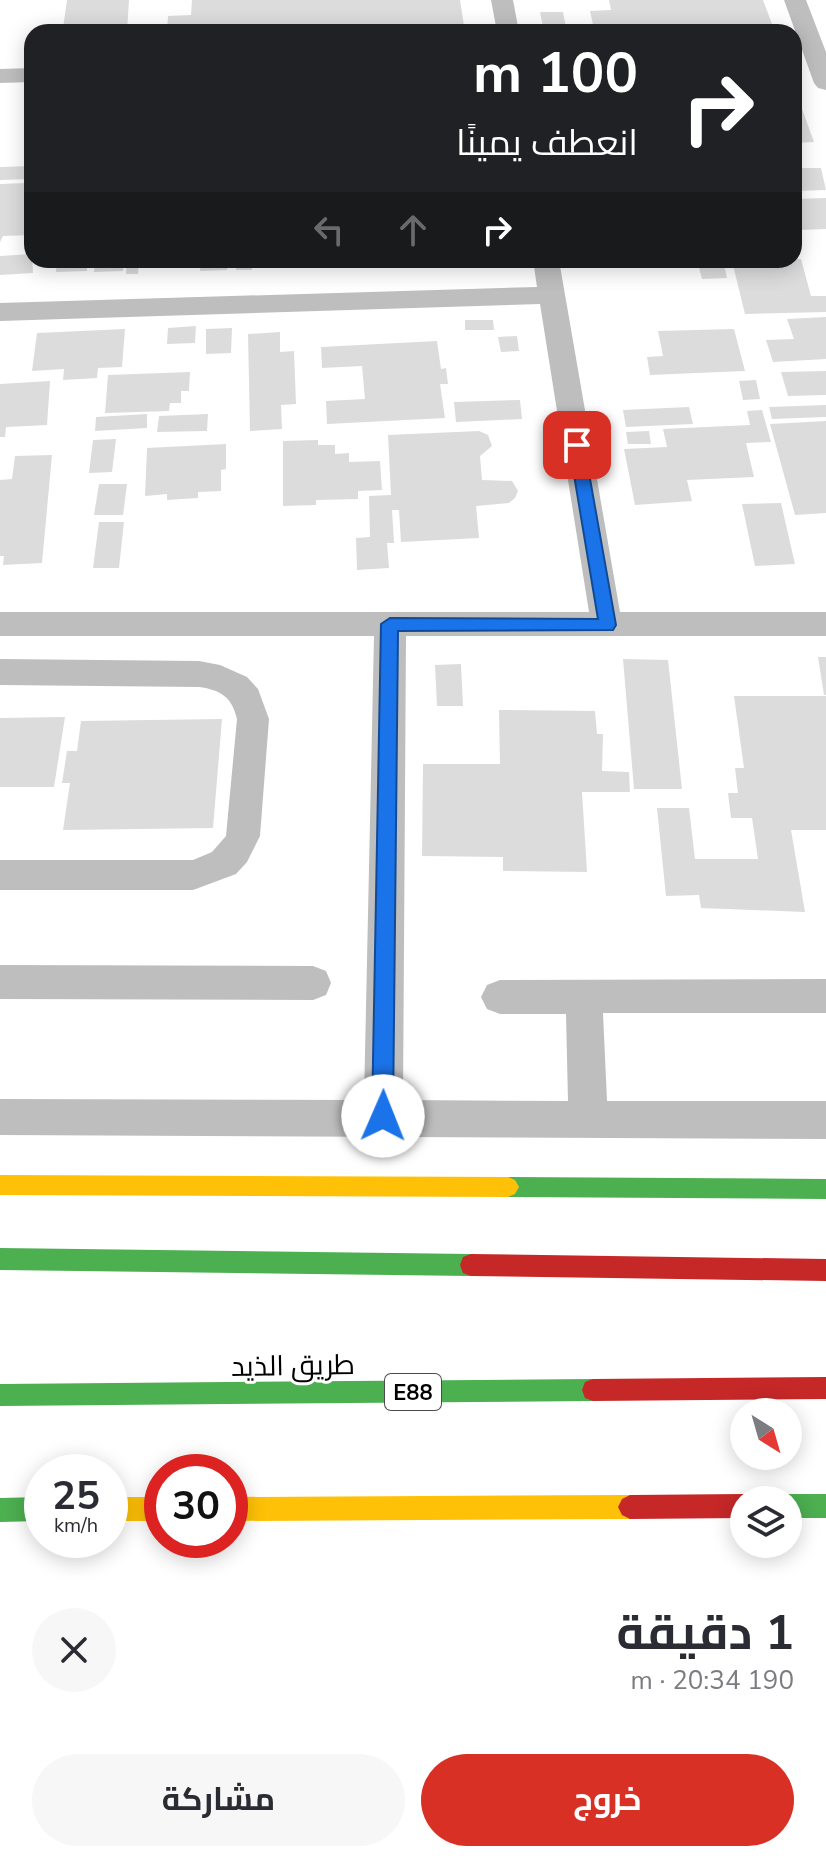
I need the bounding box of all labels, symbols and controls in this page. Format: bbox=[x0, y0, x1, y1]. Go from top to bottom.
text: 100 m bbox=[473, 35, 638, 112]
icon: right bbox=[666, 56, 770, 160]
text: انعطف يمينًا bbox=[456, 119, 638, 168]
icon: left bbox=[307, 208, 351, 252]
icon: ahead bbox=[391, 208, 435, 252]
icon: right bbox=[475, 208, 519, 252]
pin bbox=[543, 411, 611, 479]
icon: arrive bbox=[555, 423, 599, 467]
position arrow bbox=[341, 1074, 425, 1158]
street label: طريق الذيد bbox=[231, 1346, 355, 1386]
road number: E88 bbox=[385, 1374, 441, 1410]
north arrow bbox=[730, 1398, 802, 1470]
map controls bbox=[730, 1398, 802, 1558]
speed limit sign: 30 bbox=[144, 1454, 248, 1558]
text: 25 bbox=[52, 1469, 100, 1523]
button: layers bbox=[730, 1486, 802, 1558]
text: km/h bbox=[54, 1512, 98, 1539]
text: 1 دقيقة bbox=[617, 1600, 794, 1666]
button: close bbox=[32, 1608, 116, 1692]
text: 190 m · 20:34 bbox=[631, 1663, 794, 1698]
button: مشاركة bbox=[32, 1754, 405, 1846]
button: خروج bbox=[421, 1754, 794, 1846]

